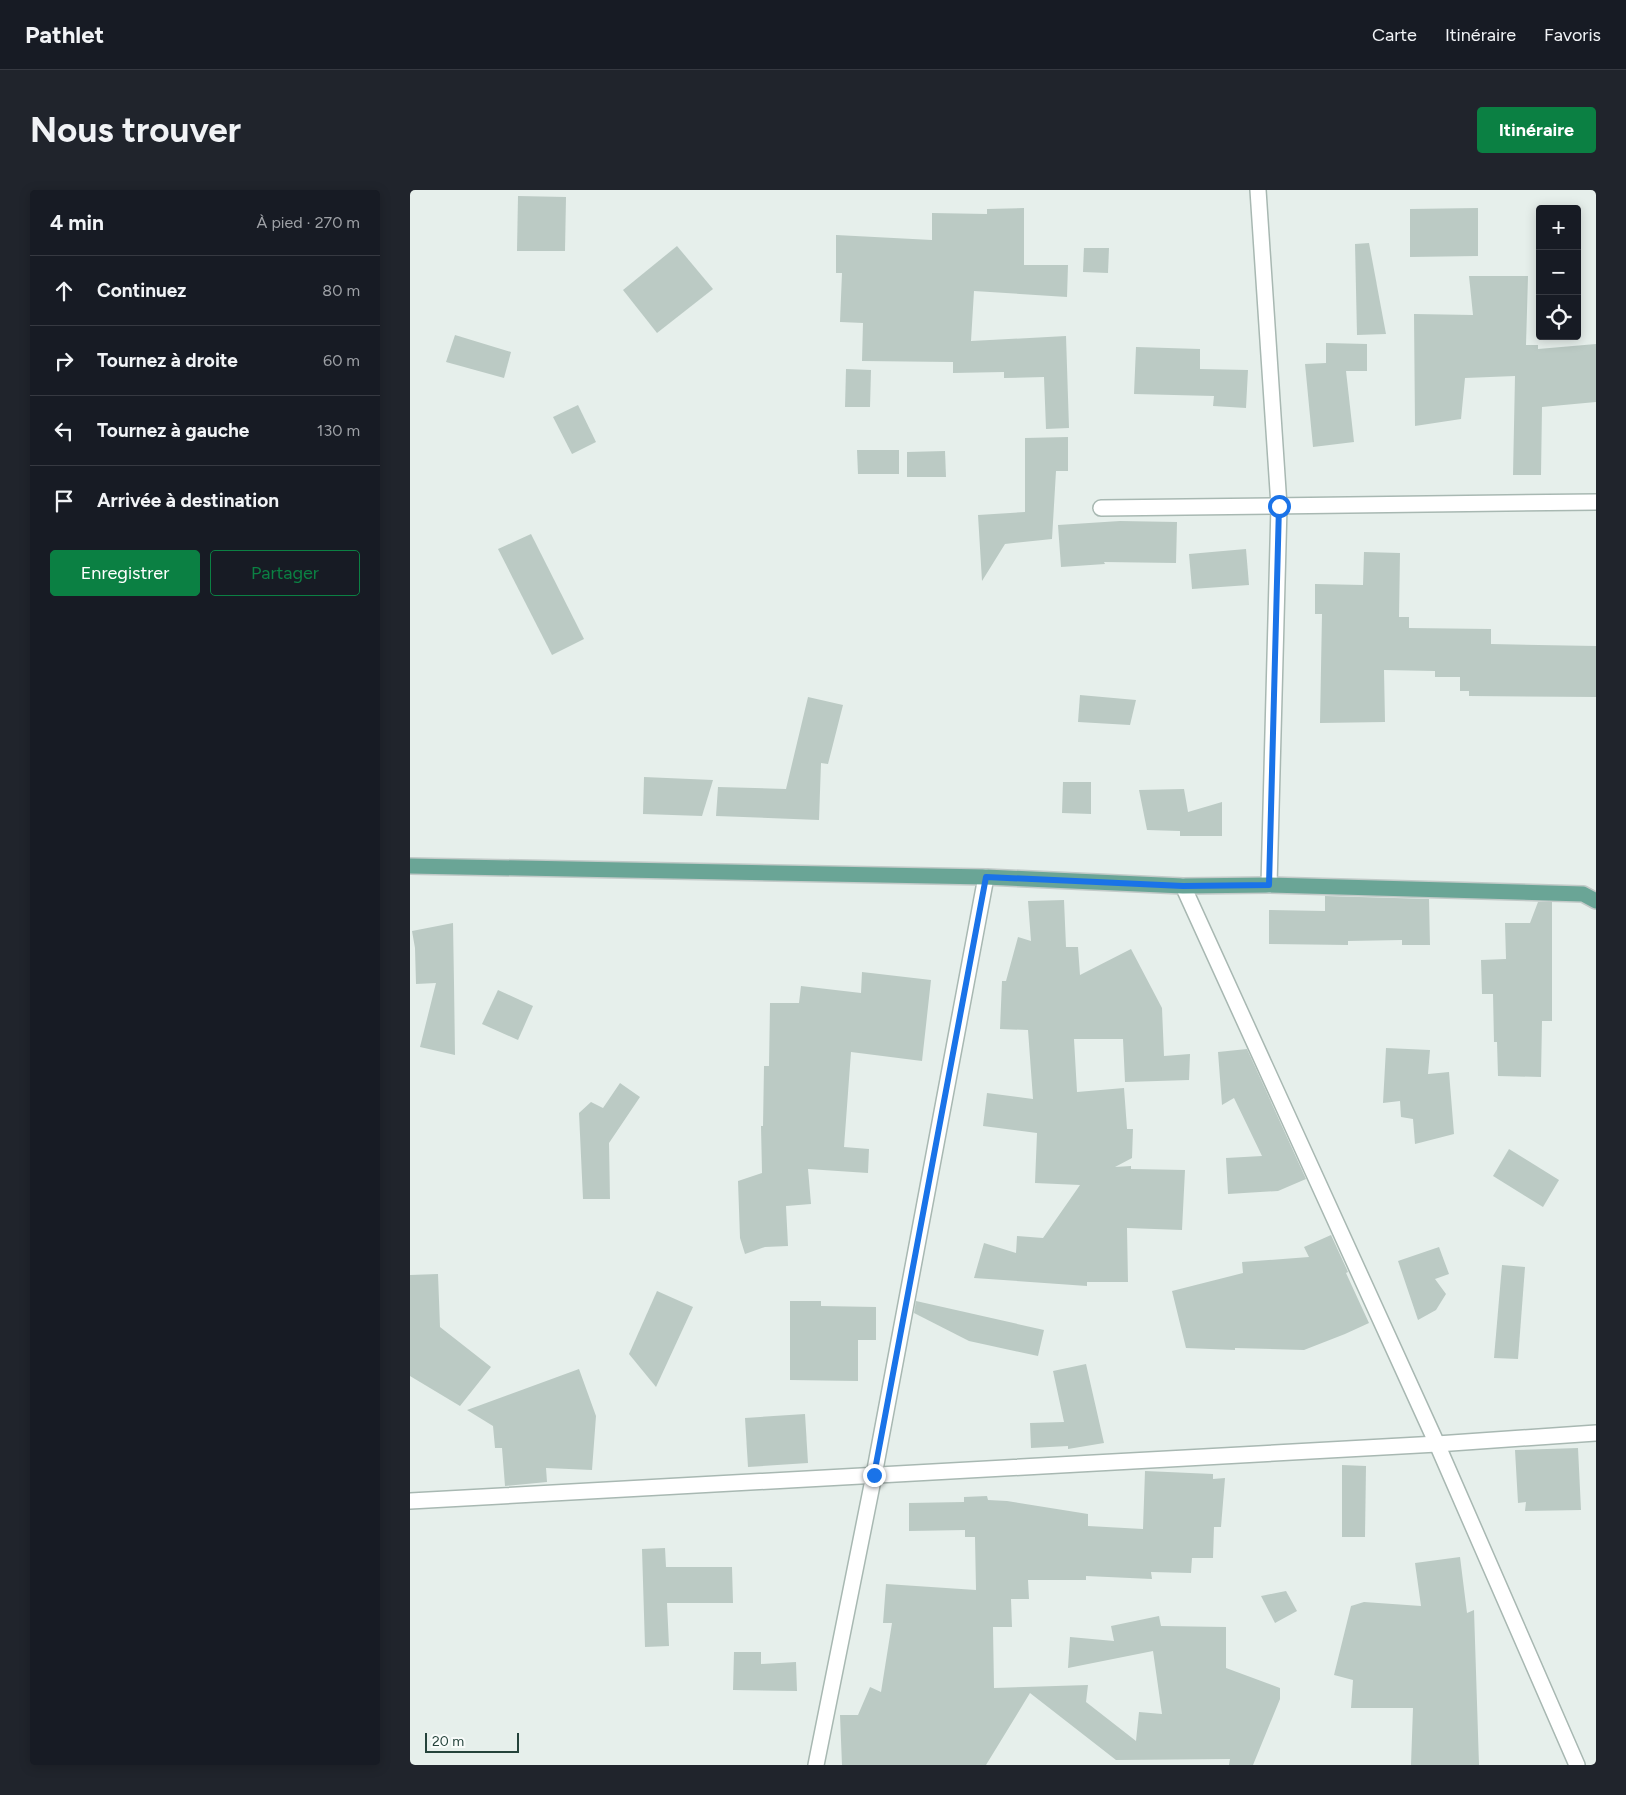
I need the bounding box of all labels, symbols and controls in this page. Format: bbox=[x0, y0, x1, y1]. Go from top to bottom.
text: Pathlet bbox=[25, 20, 104, 49]
text: Carte bbox=[1372, 24, 1417, 46]
text: Itinéraire bbox=[1445, 24, 1516, 46]
text: Favoris bbox=[1544, 24, 1601, 46]
button: Itinéraire bbox=[1477, 107, 1596, 153]
text: Nous trouver bbox=[30, 109, 241, 151]
map controls bbox=[1536, 205, 1581, 340]
button: + bbox=[1536, 205, 1581, 250]
text: 4 min bbox=[50, 210, 104, 235]
text: À pied · 270 m bbox=[257, 213, 360, 232]
button: − bbox=[1536, 250, 1581, 295]
icon: ahead bbox=[50, 277, 78, 305]
text: Continuez bbox=[97, 279, 186, 302]
text: 80 m bbox=[322, 281, 360, 300]
button: locate bbox=[1536, 295, 1581, 340]
icon: right bbox=[50, 347, 78, 375]
text: Tournez à droite bbox=[97, 349, 238, 372]
text: 60 m bbox=[323, 351, 360, 370]
icon: left bbox=[50, 417, 78, 445]
text: Tournez à gauche bbox=[97, 419, 249, 442]
text: 130 m bbox=[317, 421, 360, 440]
icon: arrive bbox=[50, 487, 78, 515]
text: Arrivée à destination bbox=[97, 489, 279, 512]
route start bbox=[1268, 495, 1291, 518]
button: Enregistrer bbox=[50, 550, 200, 596]
button: Partager bbox=[210, 550, 360, 596]
route end bbox=[863, 1464, 886, 1487]
scale bar bbox=[425, 1730, 519, 1753]
text: 20 m bbox=[432, 1733, 464, 1750]

